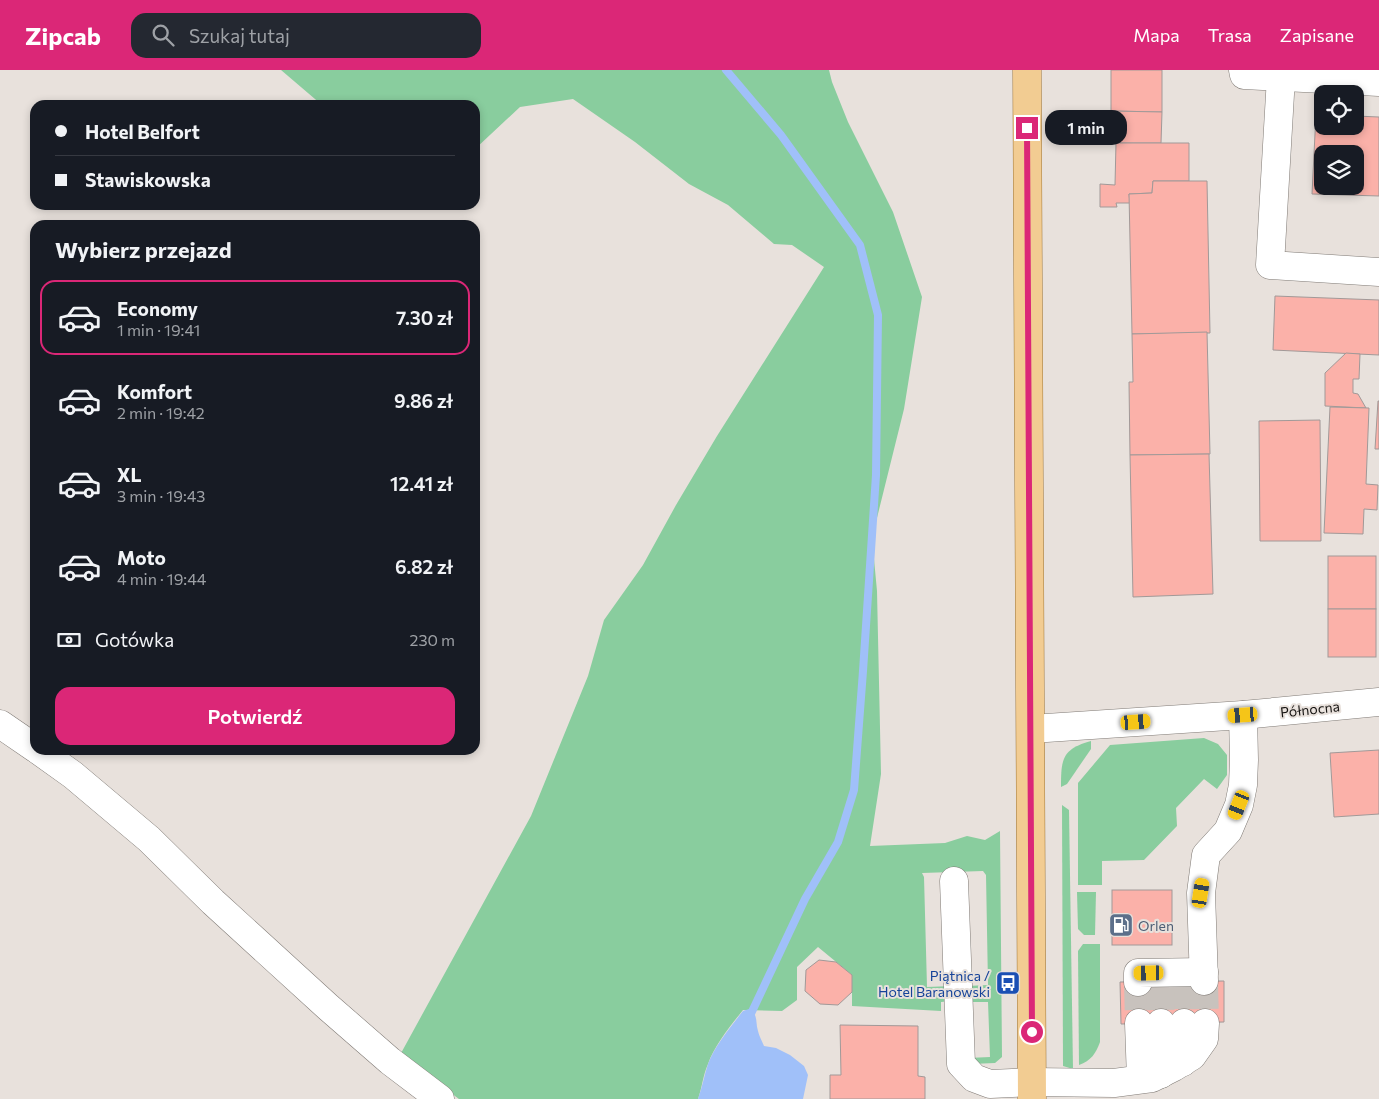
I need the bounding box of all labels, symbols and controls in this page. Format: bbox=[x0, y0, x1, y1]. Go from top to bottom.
search box bbox=[131, 13, 481, 58]
text: Zipcab bbox=[25, 21, 101, 50]
icon: search bbox=[149, 21, 177, 49]
text: Szukaj tutaj bbox=[189, 24, 290, 47]
text: Mapa bbox=[1133, 24, 1180, 46]
text: Trasa bbox=[1208, 24, 1252, 46]
text: Zapisane bbox=[1280, 24, 1354, 46]
map controls bbox=[1314, 85, 1364, 195]
button: locate bbox=[1314, 85, 1364, 135]
callout: 1 min bbox=[1044, 110, 1127, 146]
route end bbox=[1016, 117, 1038, 139]
text: 1 min bbox=[1067, 118, 1105, 137]
text: Hotel Belfort bbox=[85, 120, 200, 143]
button: layers bbox=[1314, 145, 1364, 195]
text: Stawiskowska bbox=[85, 168, 211, 191]
text: Wybierz przejazd bbox=[55, 236, 232, 263]
icon: car bbox=[57, 295, 102, 340]
text: Economy bbox=[117, 297, 198, 320]
text: 7.30 zł bbox=[396, 306, 453, 329]
text: 1 min · 19:41 bbox=[117, 320, 200, 339]
icon: car bbox=[57, 378, 102, 423]
text: Komfort bbox=[117, 380, 192, 403]
text: 9.86 zł bbox=[394, 389, 453, 412]
text: 2 min · 19:42 bbox=[117, 403, 205, 422]
icon: car bbox=[57, 461, 102, 506]
text: XL bbox=[117, 463, 142, 486]
text: 12.41 zł bbox=[390, 472, 453, 495]
text: 3 min · 19:43 bbox=[117, 486, 205, 505]
icon: car bbox=[57, 544, 102, 589]
text: Moto bbox=[117, 546, 166, 569]
text: 6.82 zł bbox=[395, 555, 453, 578]
text: 4 min · 19:44 bbox=[117, 569, 206, 588]
icon: cash bbox=[55, 626, 83, 654]
text: Gotówka bbox=[95, 628, 174, 651]
text: 230 m bbox=[410, 630, 455, 649]
button: Potwierdź bbox=[55, 687, 455, 745]
street label: Północna bbox=[1279, 697, 1341, 721]
car bbox=[1227, 706, 1258, 724]
car bbox=[1120, 713, 1151, 731]
car bbox=[1226, 788, 1251, 822]
car bbox=[1191, 877, 1210, 909]
fuel station icon: Orlen bbox=[1108, 912, 1134, 938]
place label: Orlen bbox=[1138, 917, 1174, 934]
car bbox=[1133, 965, 1164, 981]
place label: Piątnica / Hotel Baranowski bbox=[878, 967, 990, 1000]
bus stop icon: Piątnica / Hotel Baranowski bbox=[995, 970, 1021, 996]
route start bbox=[1021, 1021, 1043, 1043]

